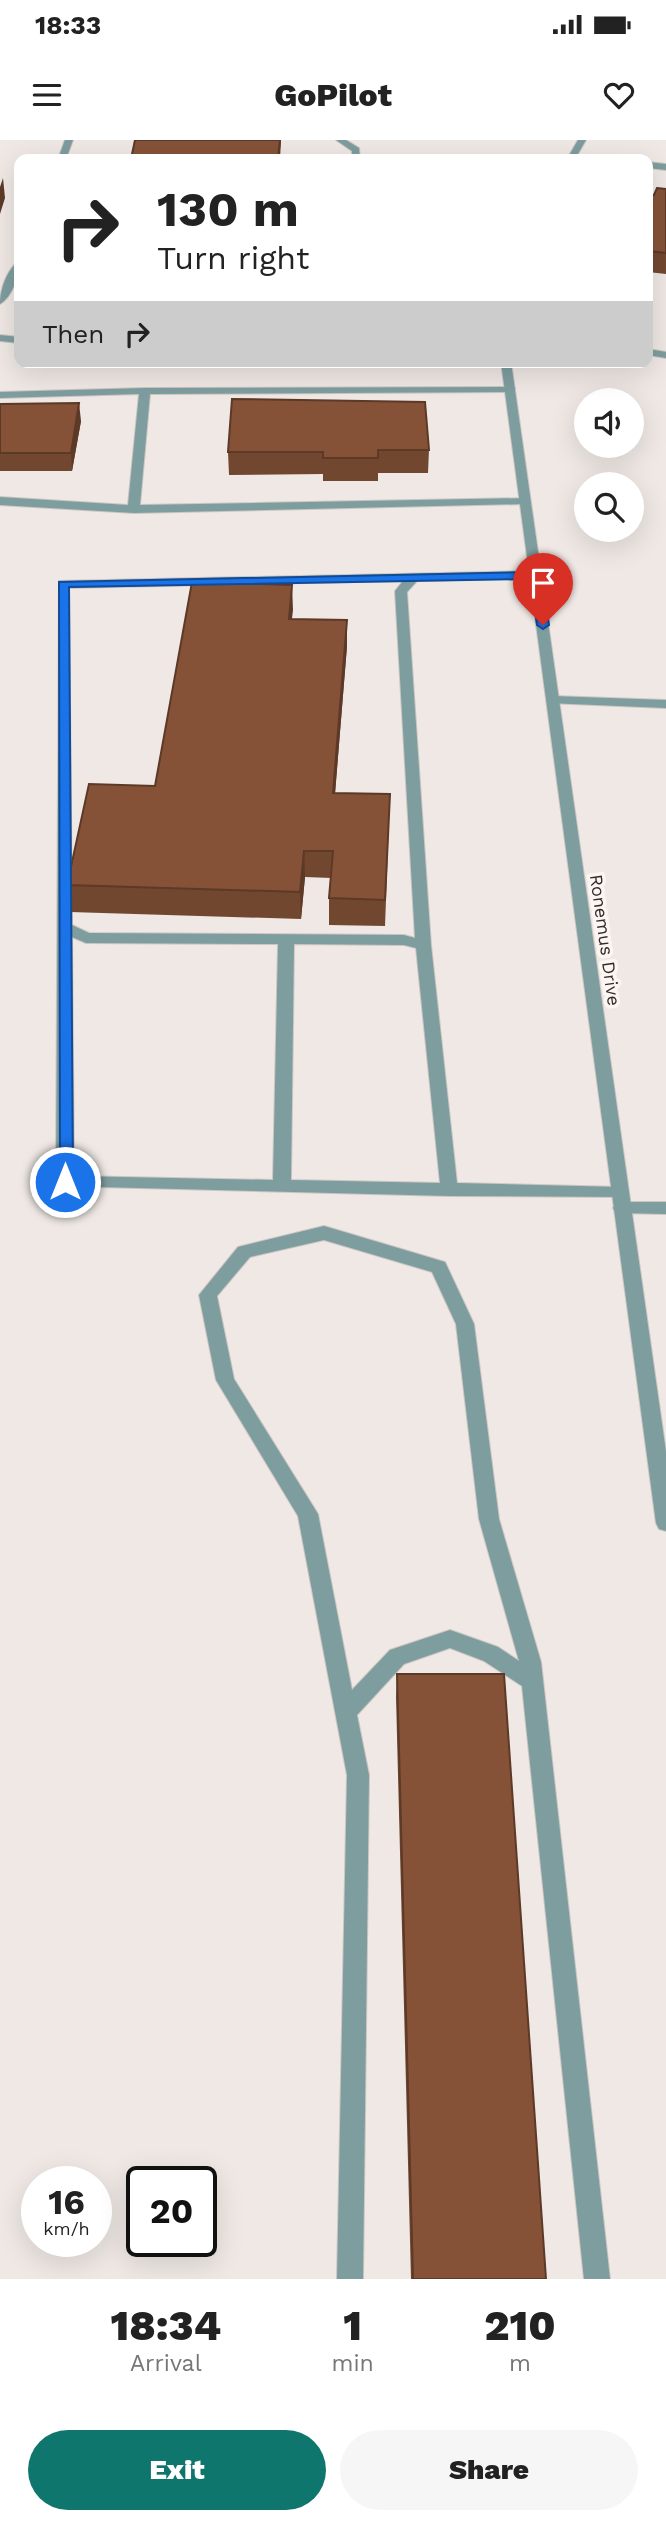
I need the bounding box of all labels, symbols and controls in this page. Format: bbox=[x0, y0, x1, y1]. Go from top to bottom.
text: 18:33 bbox=[35, 10, 101, 40]
icon: menu bbox=[28, 76, 66, 114]
text: GoPilot bbox=[274, 76, 392, 114]
icon: heart bbox=[600, 76, 638, 114]
text: 130 m bbox=[157, 180, 299, 238]
icon: right bbox=[42, 182, 133, 273]
text: Turn right bbox=[157, 239, 309, 277]
icon: right bbox=[118, 315, 156, 353]
text: Then bbox=[42, 319, 104, 349]
map controls bbox=[574, 388, 644, 542]
button: sound bbox=[574, 388, 644, 458]
button: search bbox=[574, 472, 644, 542]
pin bbox=[513, 553, 573, 625]
icon: arrive bbox=[524, 564, 562, 602]
street label: Ronemus Drive bbox=[586, 873, 625, 1007]
position arrow bbox=[28, 1145, 102, 1219]
speed limit sign: 20 bbox=[126, 2166, 217, 2257]
text: 16 bbox=[48, 2181, 85, 2223]
text: km/h bbox=[43, 2218, 90, 2239]
text: 18:34 bbox=[110, 2301, 221, 2350]
text: 1 bbox=[343, 2301, 362, 2350]
text: 210 bbox=[484, 2301, 556, 2350]
text: Arrival bbox=[130, 2350, 202, 2377]
text: min bbox=[332, 2350, 374, 2377]
text: m bbox=[509, 2350, 531, 2377]
button: Exit bbox=[28, 2430, 326, 2510]
button: Share bbox=[340, 2430, 638, 2510]

